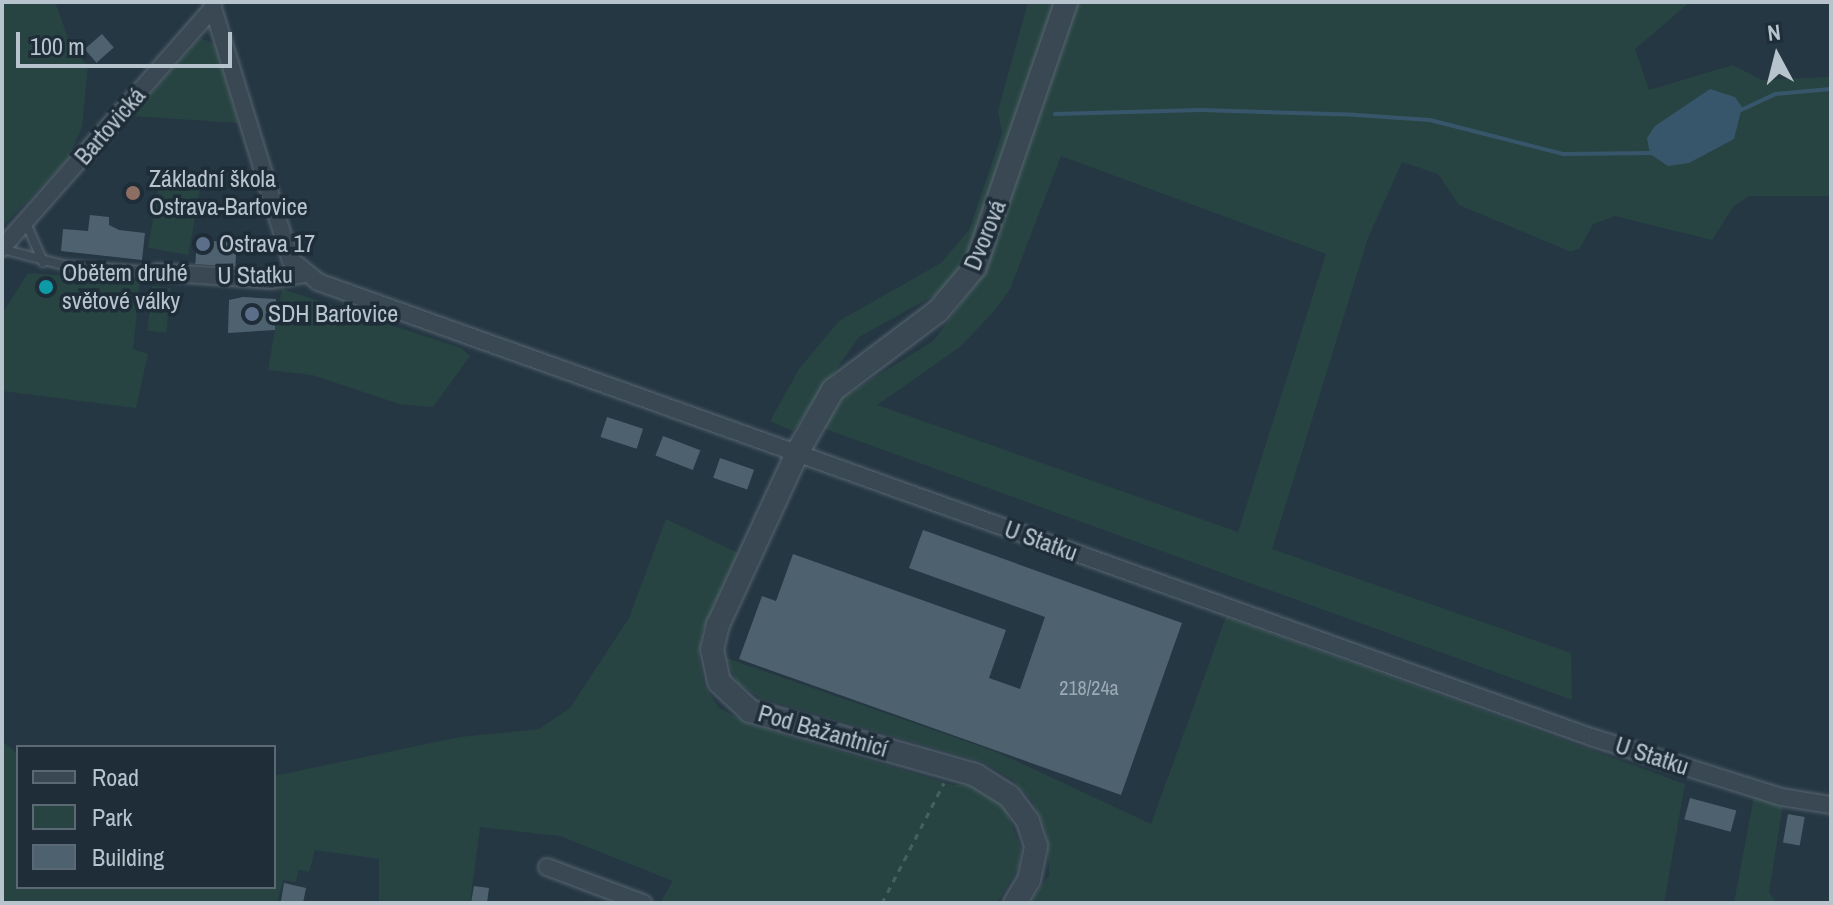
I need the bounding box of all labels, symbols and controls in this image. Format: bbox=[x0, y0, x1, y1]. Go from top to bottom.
scale bar bbox=[20, 16, 236, 66]
north arrow bbox=[1737, 16, 1817, 96]
text: N bbox=[1766, 16, 1782, 48]
text: 100 m bbox=[30, 30, 85, 62]
street label: Bartovická bbox=[69, 81, 151, 171]
place label: Základní škola Ostrava-Bartovice bbox=[149, 165, 308, 221]
marker: Základní škola Ostrava-Bartovice bbox=[124, 184, 142, 202]
street label: Dvorová bbox=[958, 196, 1012, 274]
place label: Ostrava 17 bbox=[219, 230, 315, 258]
marker: Ostrava 17 bbox=[194, 235, 212, 253]
place label: Obětem druhé světové války bbox=[62, 259, 188, 315]
street label: U Statku bbox=[217, 260, 293, 290]
marker: Obětem druhé světové války bbox=[37, 278, 55, 296]
place label: SDH Bartovice bbox=[268, 300, 398, 328]
marker: SDH Bartovice bbox=[243, 305, 261, 323]
street label: U Statku bbox=[1001, 515, 1081, 567]
house number: 218/24a bbox=[1059, 675, 1119, 699]
street label: Pod Bažantnicí bbox=[755, 699, 891, 763]
street label: U Statku bbox=[1612, 731, 1692, 781]
legend bbox=[16, 745, 276, 889]
text: Road bbox=[92, 761, 139, 793]
text: Park bbox=[92, 801, 132, 833]
text: Building bbox=[92, 841, 164, 873]

